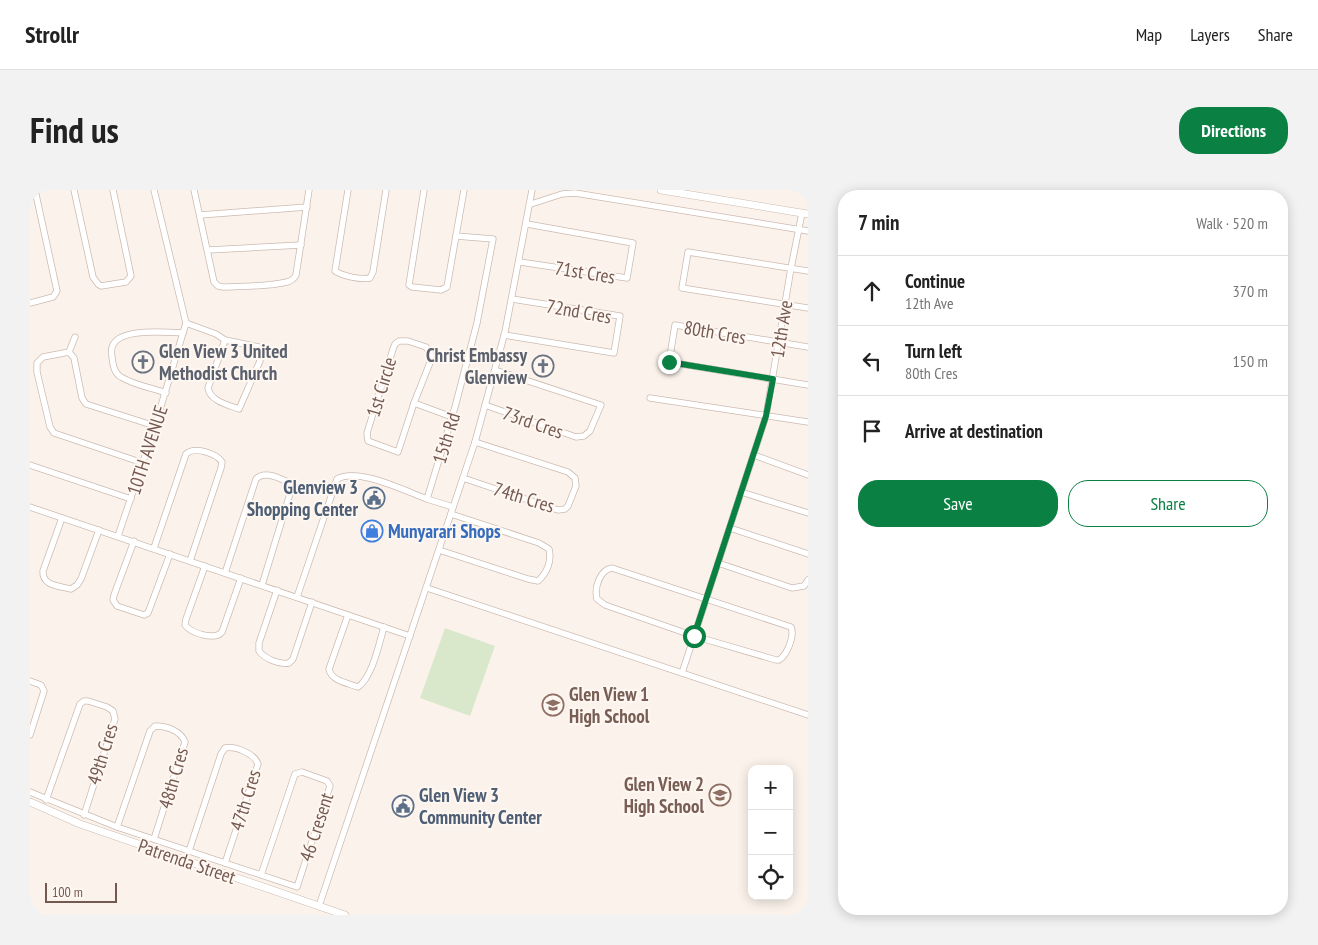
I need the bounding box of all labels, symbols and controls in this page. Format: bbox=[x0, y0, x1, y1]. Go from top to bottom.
text: Strollr bbox=[25, 19, 79, 50]
text: Map bbox=[1136, 23, 1162, 46]
text: Layers bbox=[1190, 23, 1230, 46]
text: Share bbox=[1258, 23, 1293, 46]
text: Find us bbox=[30, 107, 119, 153]
button: Directions bbox=[1179, 107, 1288, 154]
text: 7 min bbox=[858, 209, 900, 236]
text: Walk · 520 m bbox=[1196, 213, 1268, 233]
street label: 71st Cres bbox=[553, 255, 617, 289]
text: Continue bbox=[905, 269, 965, 293]
icon: ahead bbox=[858, 277, 886, 305]
text: 370 m bbox=[1233, 281, 1268, 301]
street label: 72nd Cres bbox=[545, 293, 613, 329]
text: 12th Ave bbox=[905, 293, 954, 313]
street label: 12th Ave bbox=[765, 298, 797, 359]
street label: 80th Cres bbox=[682, 315, 748, 349]
place label: Glen View 3 United Methodist Church bbox=[159, 339, 288, 385]
text: Turn left bbox=[905, 339, 962, 363]
place label: Christ Embassy Glenview bbox=[426, 343, 528, 389]
icon: left bbox=[858, 347, 886, 375]
church icon: Glen View 3 United Methodist Church bbox=[131, 350, 155, 374]
route end bbox=[658, 351, 681, 374]
text: 150 m bbox=[1233, 351, 1268, 371]
street label: 1st Circle bbox=[361, 354, 401, 420]
church icon: Christ Embassy Glenview bbox=[531, 354, 555, 378]
text: 80th Cres bbox=[905, 363, 958, 383]
street label: 73rd Cres bbox=[500, 400, 566, 444]
street label: 10TH AVENUE bbox=[121, 402, 173, 498]
street label: 15th Rd bbox=[427, 410, 465, 466]
icon: arrive bbox=[858, 417, 886, 445]
text: Arrive at destination bbox=[905, 419, 1043, 443]
place label: Glenview 3 Shopping Center bbox=[247, 475, 358, 521]
street label: 74th Cres bbox=[491, 476, 557, 518]
button: Save bbox=[858, 480, 1058, 527]
button: Share bbox=[1068, 480, 1268, 527]
public building icon: Glenview 3 Shopping Center bbox=[362, 486, 386, 510]
shop icon: Munyarari Shops bbox=[360, 519, 384, 543]
place label: Munyarari Shops bbox=[388, 519, 501, 543]
route start bbox=[683, 625, 706, 648]
place label: Glen View 1 High School bbox=[569, 682, 650, 728]
school or university icon: Glen View 1 High School bbox=[541, 693, 565, 717]
street label: 49th Cres bbox=[81, 721, 123, 787]
street label: 48th Cres bbox=[153, 745, 193, 811]
map controls bbox=[748, 765, 793, 900]
button: + bbox=[748, 765, 793, 810]
street label: 47th Cres bbox=[224, 767, 266, 833]
place label: Glen View 2 High School bbox=[624, 772, 704, 818]
place label: Glen View 3 Community Center bbox=[419, 783, 542, 829]
school or university icon: Glen View 2 High School bbox=[708, 783, 732, 807]
street label: 46 Cresent bbox=[294, 789, 339, 864]
public building icon: Glen View 3 Community Center bbox=[391, 794, 415, 818]
button: − bbox=[748, 810, 793, 855]
street label: Patrenda Street bbox=[135, 833, 240, 889]
button: locate bbox=[748, 855, 793, 900]
scale bar bbox=[45, 880, 118, 903]
text: 100 m bbox=[52, 883, 83, 901]

